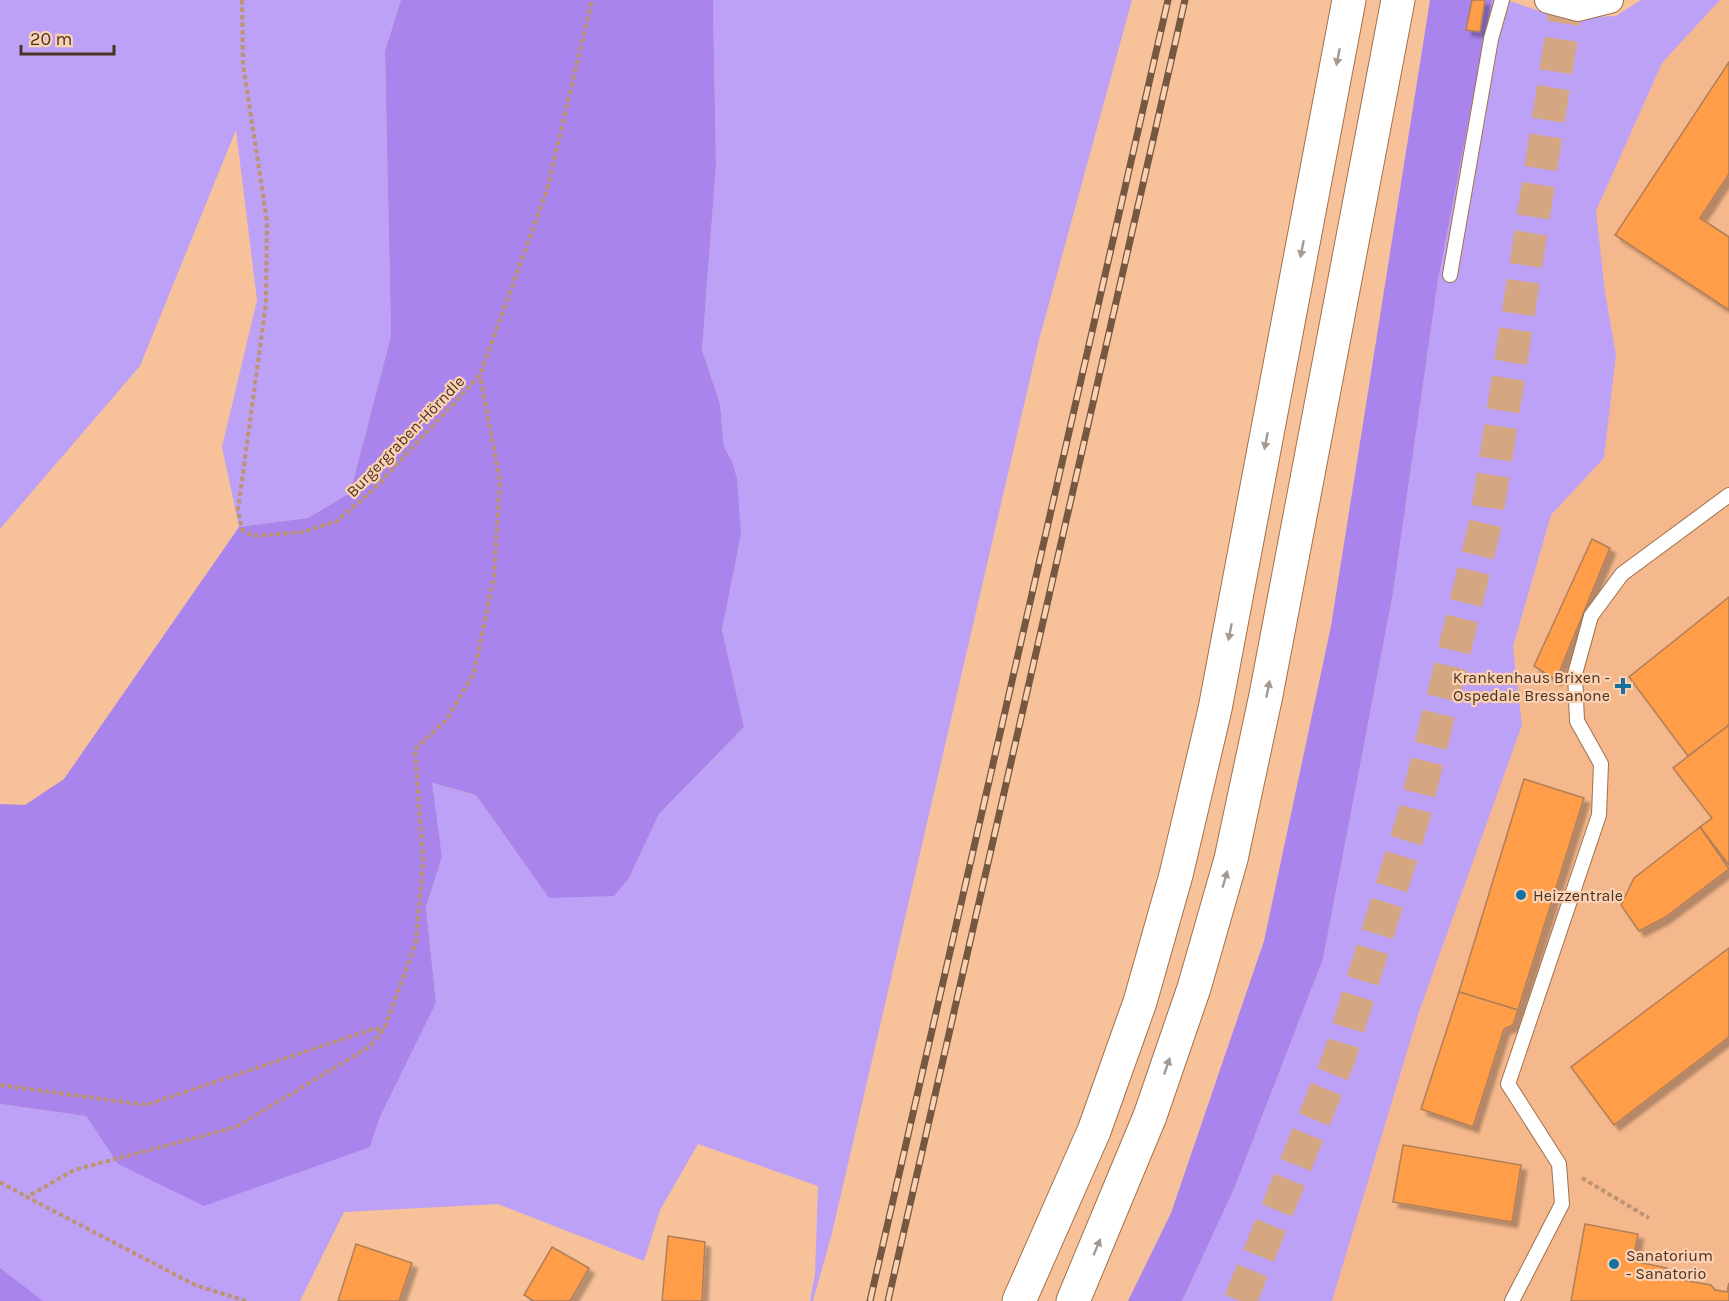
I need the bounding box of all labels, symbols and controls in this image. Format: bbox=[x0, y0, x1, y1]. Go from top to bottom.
scale bar bbox=[21, 18, 114, 56]
text: 20 m bbox=[30, 28, 72, 50]
one-way arrow bbox=[1334, 48, 1343, 67]
one-way arrow bbox=[1297, 240, 1306, 259]
street label: Burgergraben-Hörndle bbox=[342, 372, 468, 501]
one-way arrow bbox=[1261, 431, 1270, 450]
one-way arrow bbox=[1225, 623, 1234, 642]
place label: Krankenhaus Brixen - Ospedale Bressanone bbox=[1453, 668, 1610, 705]
marker: Krankenhaus Brixen - Ospedale Bressanone bbox=[1614, 677, 1632, 695]
one-way arrow bbox=[1264, 680, 1273, 699]
one-way arrow bbox=[1221, 870, 1230, 888]
place label: Heizzentrale bbox=[1533, 886, 1623, 905]
marker: Heizzentrale bbox=[1514, 888, 1528, 902]
one-way arrow bbox=[1163, 1057, 1173, 1075]
one-way arrow bbox=[1092, 1239, 1101, 1256]
place label: Sanatorium - Sanatorio bbox=[1626, 1246, 1713, 1283]
marker: Sanatorium - Sanatorio bbox=[1607, 1257, 1621, 1271]

